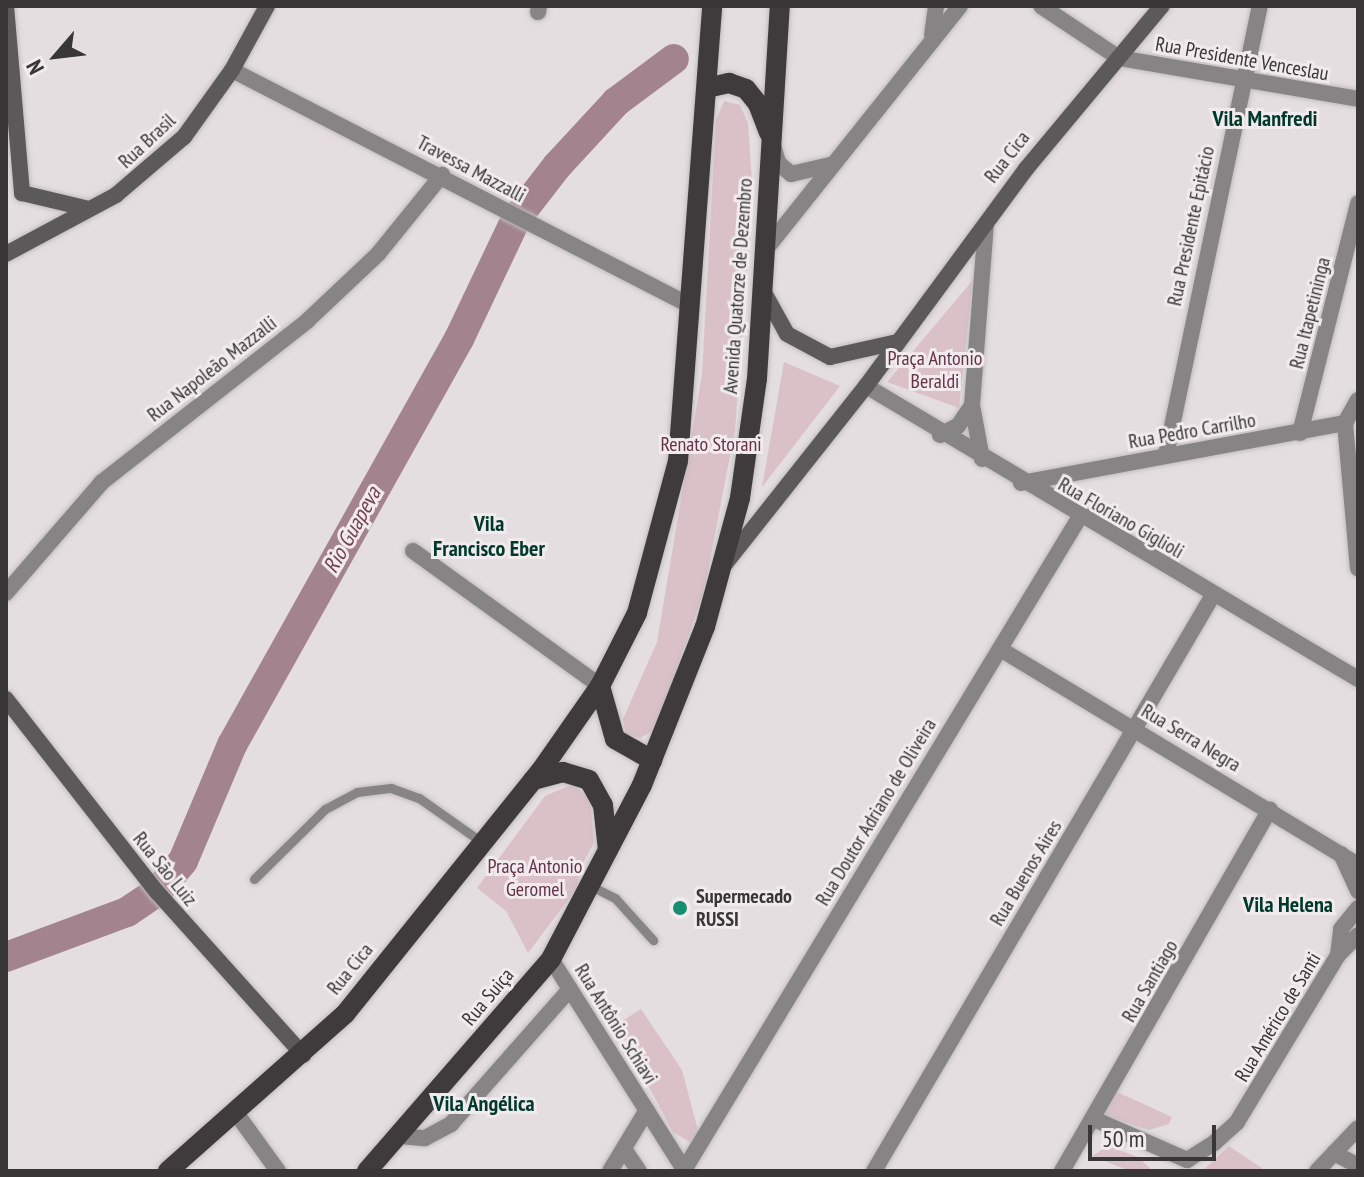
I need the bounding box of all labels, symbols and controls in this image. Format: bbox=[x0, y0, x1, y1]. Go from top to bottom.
north arrow bbox=[16, 16, 96, 96]
street label: Rua Presidente Venceslau bbox=[1153, 32, 1331, 86]
text: N bbox=[20, 55, 50, 79]
district label: Vila Manfredi bbox=[1212, 106, 1318, 132]
street label: Rua Brasil bbox=[114, 109, 180, 173]
street label: Rua Cica bbox=[979, 126, 1035, 188]
street label: Travessa Mazzalli bbox=[413, 130, 529, 208]
street label: Rua Presidente Epitácio bbox=[1162, 144, 1220, 308]
street label: Avenida Quatorze de Dezembro bbox=[718, 177, 758, 395]
street label: Rua Itapetininga bbox=[1285, 255, 1335, 371]
street label: Rua Napoleão Mazzalli bbox=[143, 311, 281, 427]
park label: Praça Antonio Beraldi bbox=[887, 346, 983, 393]
street label: Rua Pedro Carrilho bbox=[1127, 408, 1257, 454]
park label: Renato Storani bbox=[660, 432, 762, 456]
street label: Rua Floriano Giglioli bbox=[1054, 472, 1188, 564]
water label: Rio Guapeva bbox=[318, 482, 386, 578]
district label: Vila Francisco Eber bbox=[433, 510, 545, 562]
street label: Rua Serra Negra bbox=[1137, 699, 1245, 777]
street label: Rua Doutor Adriano de Oliveira bbox=[810, 714, 942, 910]
street label: Rua Buenos Aires bbox=[985, 816, 1067, 930]
street label: Rua São Luiz bbox=[128, 827, 202, 911]
park label: Praça Antonio Geromel bbox=[487, 854, 583, 901]
place label: Supermecado RUSSI bbox=[696, 884, 792, 931]
district label: Vila Helena bbox=[1243, 892, 1333, 918]
marker: Supermecado RUSSI bbox=[671, 899, 689, 917]
street label: Rua Santiago bbox=[1117, 936, 1183, 1026]
street label: Rua Cica bbox=[322, 938, 378, 1000]
street label: Rua Américo de Santi bbox=[1230, 948, 1326, 1086]
street label: Rua Antônio Schiavi bbox=[569, 959, 663, 1089]
street label: Rua Suiça bbox=[457, 964, 519, 1030]
district label: Vila Angélica bbox=[433, 1091, 535, 1117]
scale bar bbox=[1092, 1109, 1220, 1159]
text: 50 m bbox=[1102, 1123, 1144, 1154]

